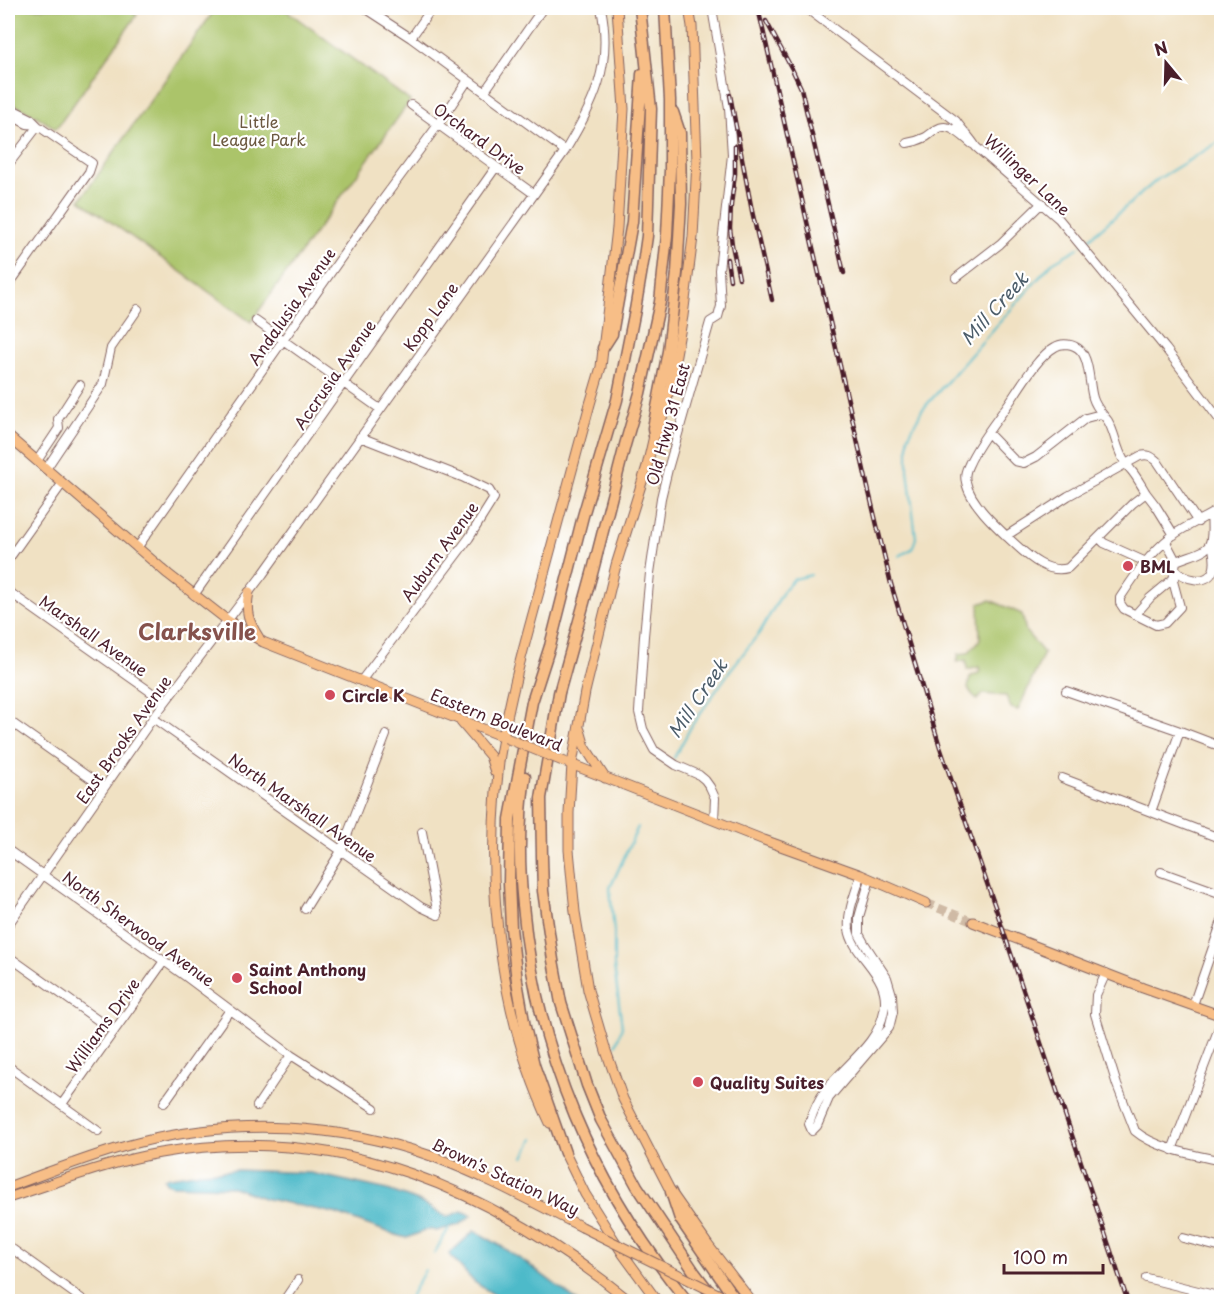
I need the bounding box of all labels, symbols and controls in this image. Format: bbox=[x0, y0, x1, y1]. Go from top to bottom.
north arrow bbox=[1136, 33, 1196, 93]
text: N bbox=[1151, 34, 1171, 61]
street label: Orchard Drive bbox=[429, 96, 531, 180]
park label: Little League Park bbox=[212, 109, 306, 151]
street label: Willinger Lane bbox=[979, 128, 1077, 220]
street label: Andalusia Avenue bbox=[241, 242, 341, 370]
water label: Mill Creek bbox=[954, 265, 1035, 350]
street label: Kopp Lane bbox=[397, 277, 463, 355]
street label: Accrusia Avenue bbox=[287, 314, 381, 434]
street label: Old Hwy 31 East bbox=[639, 360, 695, 488]
street label: Auburn Avenue bbox=[395, 496, 484, 606]
place label: BML bbox=[1140, 554, 1175, 578]
marker: BML bbox=[1121, 559, 1135, 573]
street label: Marshall Avenue bbox=[35, 589, 153, 682]
district label: Clarksville bbox=[138, 614, 256, 647]
water label: Mill Creek bbox=[661, 652, 734, 743]
street label: East Brooks Avenue bbox=[70, 670, 177, 808]
street label: Eastern Boulevard bbox=[427, 682, 567, 756]
place label: Circle K bbox=[342, 683, 405, 707]
marker: Circle K bbox=[323, 688, 337, 702]
street label: North Marshall Avenue bbox=[224, 747, 382, 867]
street label: North Sherwood Avenue bbox=[58, 865, 220, 992]
place label: Saint Anthony School bbox=[249, 957, 366, 999]
marker: Saint Anthony School bbox=[230, 971, 244, 985]
street label: Williams Drive bbox=[59, 972, 145, 1078]
place label: Quality Suites bbox=[710, 1070, 824, 1094]
marker: Quality Suites bbox=[691, 1075, 705, 1089]
street label: Brown's Station Way bbox=[428, 1131, 584, 1221]
scale bar bbox=[1004, 1237, 1103, 1275]
text: 100 m bbox=[1013, 1243, 1068, 1270]

